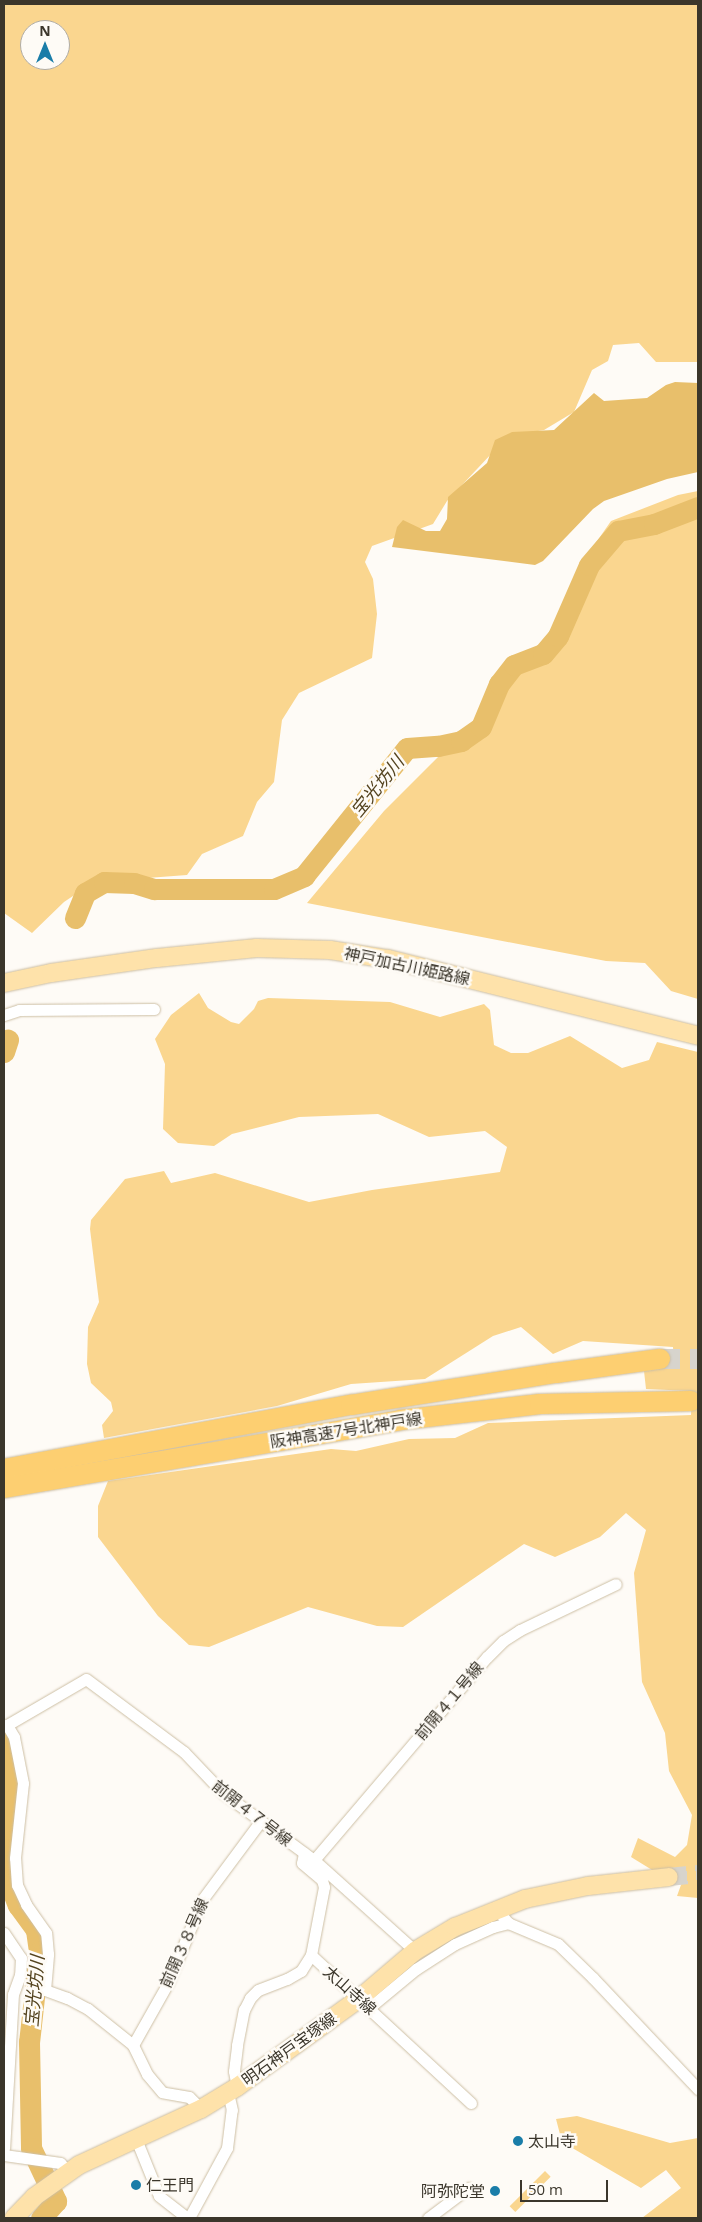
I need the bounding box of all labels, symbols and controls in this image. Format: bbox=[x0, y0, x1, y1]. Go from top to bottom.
north arrow bbox=[20, 20, 70, 70]
text: N bbox=[39, 21, 51, 40]
water label: 宝光坊川 bbox=[346, 751, 408, 821]
street label: 神戸加古川姫路線 bbox=[342, 943, 472, 989]
street label: 阪神高速7号北神戸線 bbox=[269, 1409, 423, 1451]
street label: 前開４１号線 bbox=[411, 1658, 487, 1744]
street label: 前開４７号線 bbox=[208, 1776, 296, 1850]
street label: 前開３８号線 bbox=[156, 1895, 212, 1991]
water label: 宝光坊川 bbox=[20, 1954, 48, 2028]
street label: 太山寺線 bbox=[320, 1961, 380, 2019]
street label: 明石神戸宝塚線 bbox=[238, 2008, 340, 2090]
place label: 太山寺 bbox=[528, 2131, 576, 2151]
marker: 太山寺 bbox=[512, 2135, 524, 2147]
scale bar bbox=[522, 2170, 610, 2202]
place label: 仁王門 bbox=[146, 2175, 194, 2195]
marker: 仁王門 bbox=[130, 2179, 142, 2191]
text: 50 m bbox=[528, 2179, 563, 2199]
place label: 阿弥陀堂 bbox=[421, 2181, 485, 2201]
marker: 阿弥陀堂 bbox=[489, 2185, 501, 2197]

